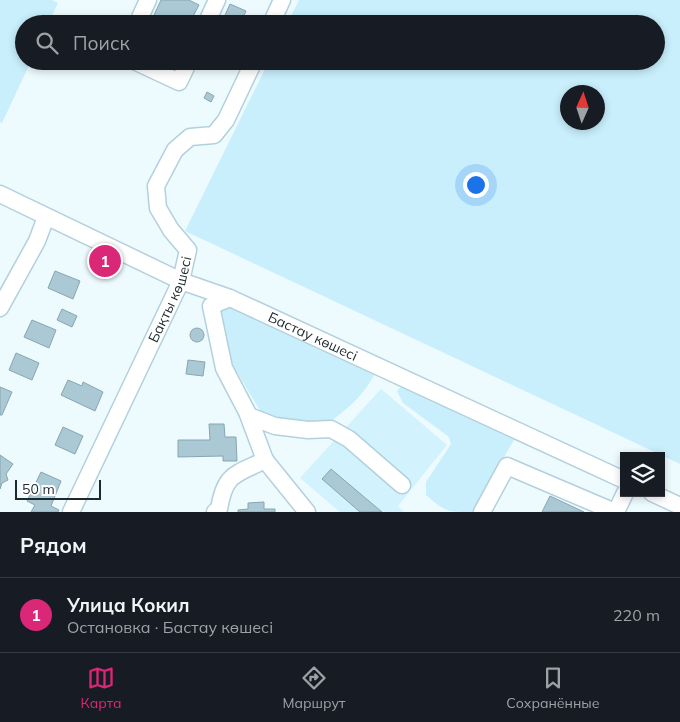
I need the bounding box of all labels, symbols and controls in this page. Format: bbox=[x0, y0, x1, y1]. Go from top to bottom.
search box bbox=[15, 15, 665, 70]
icon: search bbox=[33, 29, 61, 57]
text: Поиск bbox=[73, 31, 130, 55]
north arrow bbox=[560, 85, 605, 130]
your location bbox=[463, 172, 489, 198]
pin: 1 bbox=[89, 242, 121, 280]
street label: Бақты көшесі bbox=[144, 254, 195, 345]
street label: Бастау көшесі bbox=[265, 308, 361, 365]
map controls bbox=[620, 452, 665, 497]
button: layers bbox=[620, 452, 665, 497]
scale bar bbox=[15, 477, 101, 500]
text: 50 m bbox=[22, 480, 55, 498]
text: Рядом bbox=[20, 532, 87, 558]
text: Улица Кокил bbox=[67, 593, 190, 617]
text: 1 bbox=[31, 605, 41, 625]
text: 220 m bbox=[613, 605, 660, 625]
text: Остановка · Бастау көшесі bbox=[67, 617, 273, 637]
tab: Карта bbox=[80, 664, 122, 712]
tab: Маршрут bbox=[283, 664, 345, 712]
tab: Сохранённые bbox=[506, 664, 600, 712]

